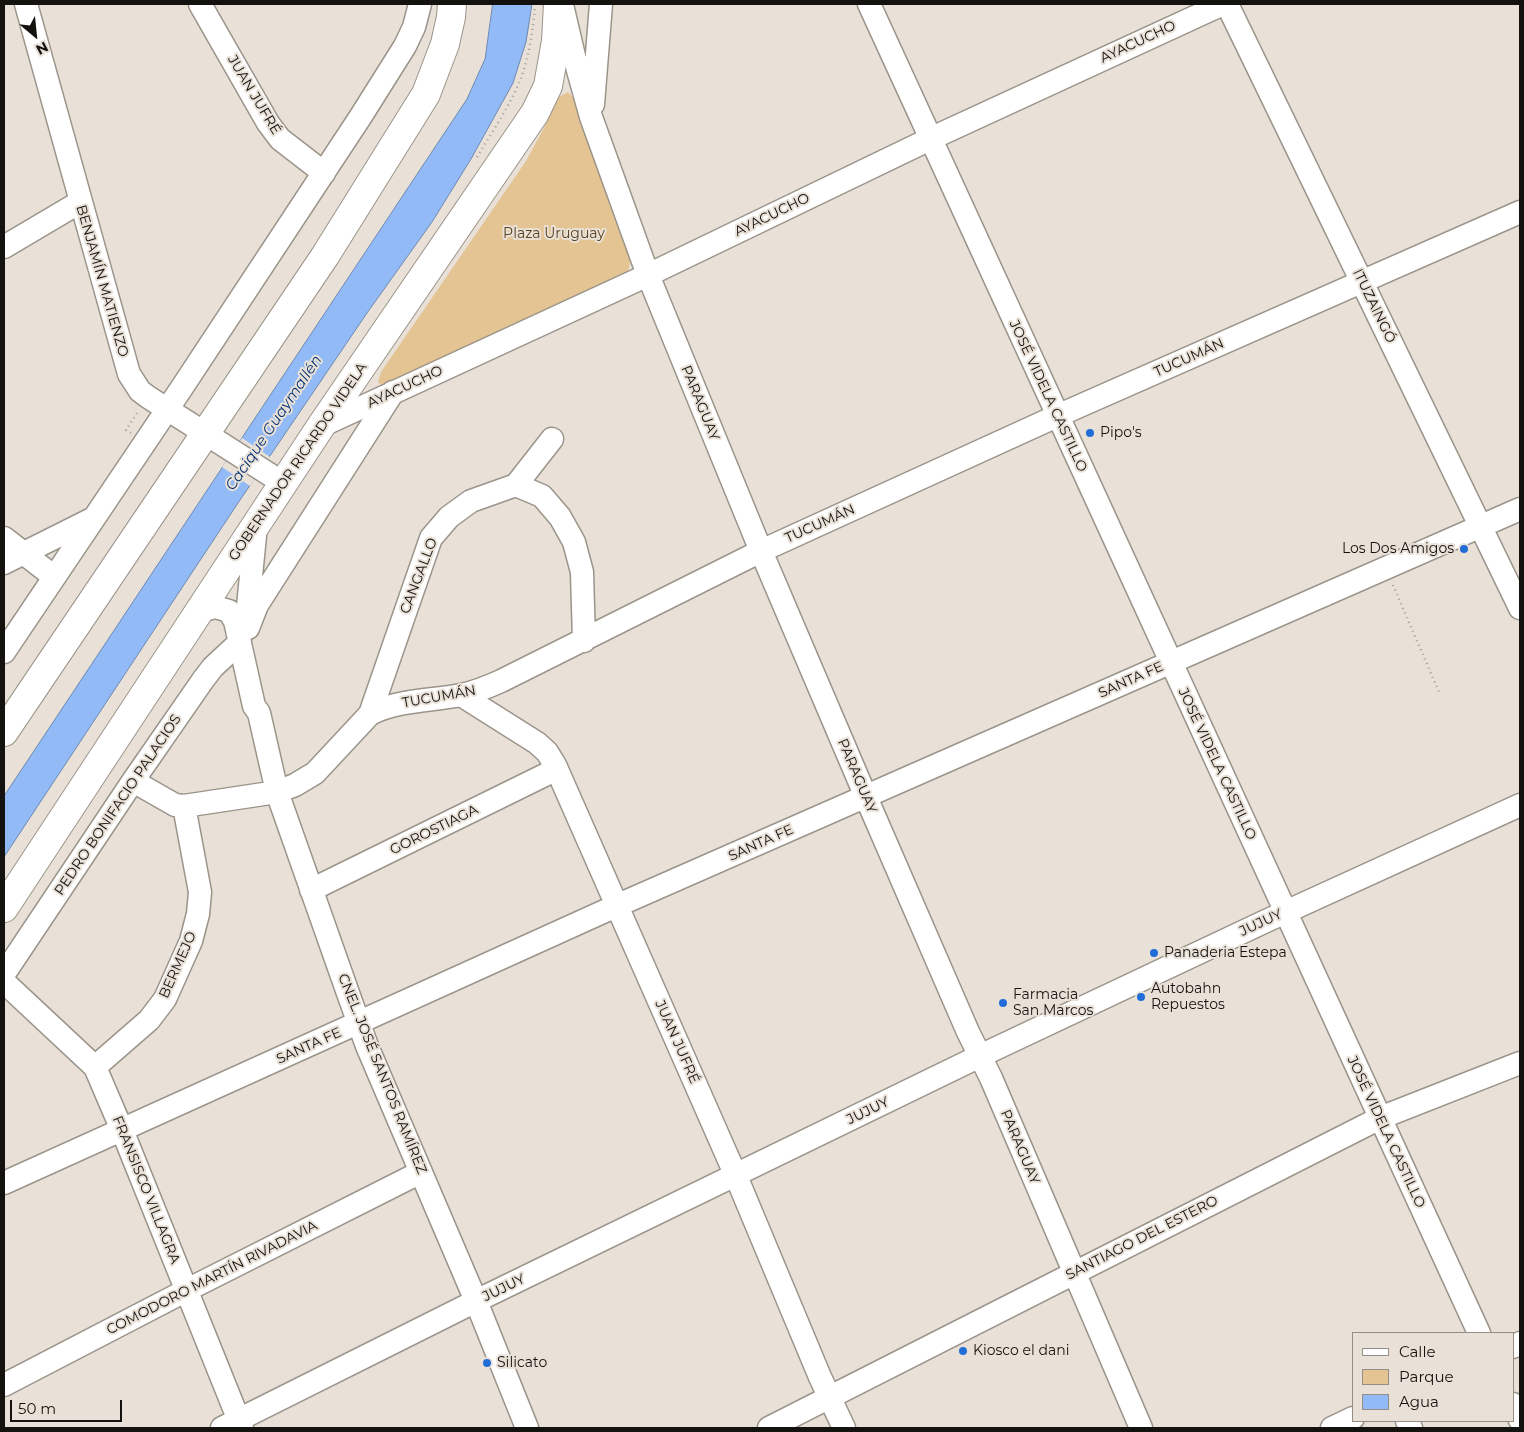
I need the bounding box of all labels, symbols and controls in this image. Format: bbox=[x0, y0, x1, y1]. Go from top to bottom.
north arrow bbox=[10, 10, 60, 60]
street label: AYACUCHO bbox=[1097, 17, 1179, 67]
text: N bbox=[33, 38, 51, 59]
street label: JUAN JUFRÉ bbox=[224, 52, 284, 138]
street label: AYACUCHO bbox=[732, 190, 812, 240]
street label: BENJAMÍN MATIENZO bbox=[72, 203, 132, 359]
park label: Plaza Uruguay bbox=[503, 226, 605, 242]
street label: ITUZAINGÓ bbox=[1349, 266, 1399, 346]
street label: JOSÉ VIDELA CASTILLO bbox=[1005, 317, 1091, 475]
street label: TUCUMÁN bbox=[1151, 335, 1227, 381]
water label: Cacique Guaymallén bbox=[222, 352, 326, 494]
street label: GOBERNADOR RICARDO VIDELA bbox=[225, 360, 371, 564]
street label: AYACUCHO bbox=[364, 362, 446, 412]
street label: PARAGUAY bbox=[677, 363, 723, 443]
place label: Pipo's bbox=[1100, 425, 1142, 441]
marker: Pipo's bbox=[1084, 427, 1096, 439]
street label: TUCUMÁN bbox=[782, 501, 858, 547]
street label: CANGALLO bbox=[397, 536, 441, 616]
place label: Los Dos Amigos bbox=[1342, 541, 1454, 557]
marker: Los Dos Amigos bbox=[1458, 543, 1470, 555]
street label: SANTA FE bbox=[1096, 658, 1166, 702]
street label: TUCUMÁN bbox=[401, 682, 477, 712]
street label: JOSÉ VIDELA CASTILLO bbox=[1174, 685, 1260, 843]
street label: PEDRO BONIFACIO PALACIOS bbox=[51, 711, 185, 899]
street label: PARAGUAY bbox=[834, 736, 880, 816]
street label: GOROSTIAGA bbox=[387, 801, 481, 859]
street label: SANTA FE bbox=[726, 821, 796, 865]
street label: JUJUY bbox=[1237, 906, 1285, 940]
street label: BERMEJO bbox=[156, 929, 200, 1001]
place label: Panaderia Estepa bbox=[1164, 945, 1287, 961]
marker: Panaderia Estepa bbox=[1148, 947, 1160, 959]
street label: CNEL. JOSÉ SANTOS RAMÍREZ bbox=[334, 971, 430, 1177]
place label: Autobahn Repuestos bbox=[1151, 981, 1225, 1014]
place label: Farmacia San Marcos bbox=[1013, 987, 1093, 1020]
marker: Autobahn Repuestos bbox=[1135, 991, 1147, 1003]
marker: Farmacia San Marcos bbox=[997, 997, 1009, 1009]
street label: JUAN JUFRÉ bbox=[651, 998, 703, 1086]
street label: SANTA FE bbox=[274, 1024, 344, 1068]
street label: JOSÉ VIDELA CASTILLO bbox=[1343, 1053, 1429, 1211]
street label: JUJUY bbox=[844, 1094, 892, 1128]
street label: PARAGUAY bbox=[997, 1107, 1043, 1187]
street label: FRANSISCO VILLAGRA bbox=[109, 1114, 183, 1266]
street label: SANTIAGO DEL ESTERO bbox=[1063, 1192, 1221, 1284]
street label: COMODORO MARTÍN RIVADAVIA bbox=[104, 1217, 320, 1339]
street label: JUJUY bbox=[480, 1271, 528, 1305]
legend bbox=[1352, 1332, 1514, 1422]
text: Calle bbox=[1399, 1342, 1436, 1361]
place label: Kiosco el dani bbox=[973, 1343, 1069, 1359]
marker: Kiosco el dani bbox=[957, 1345, 969, 1357]
place label: Silicato bbox=[497, 1355, 547, 1371]
marker: Silicato bbox=[481, 1357, 493, 1369]
text: Parque bbox=[1399, 1367, 1454, 1386]
scale bar bbox=[12, 1390, 125, 1422]
text: Agua bbox=[1399, 1392, 1439, 1411]
text: 50 m bbox=[18, 1399, 56, 1418]

